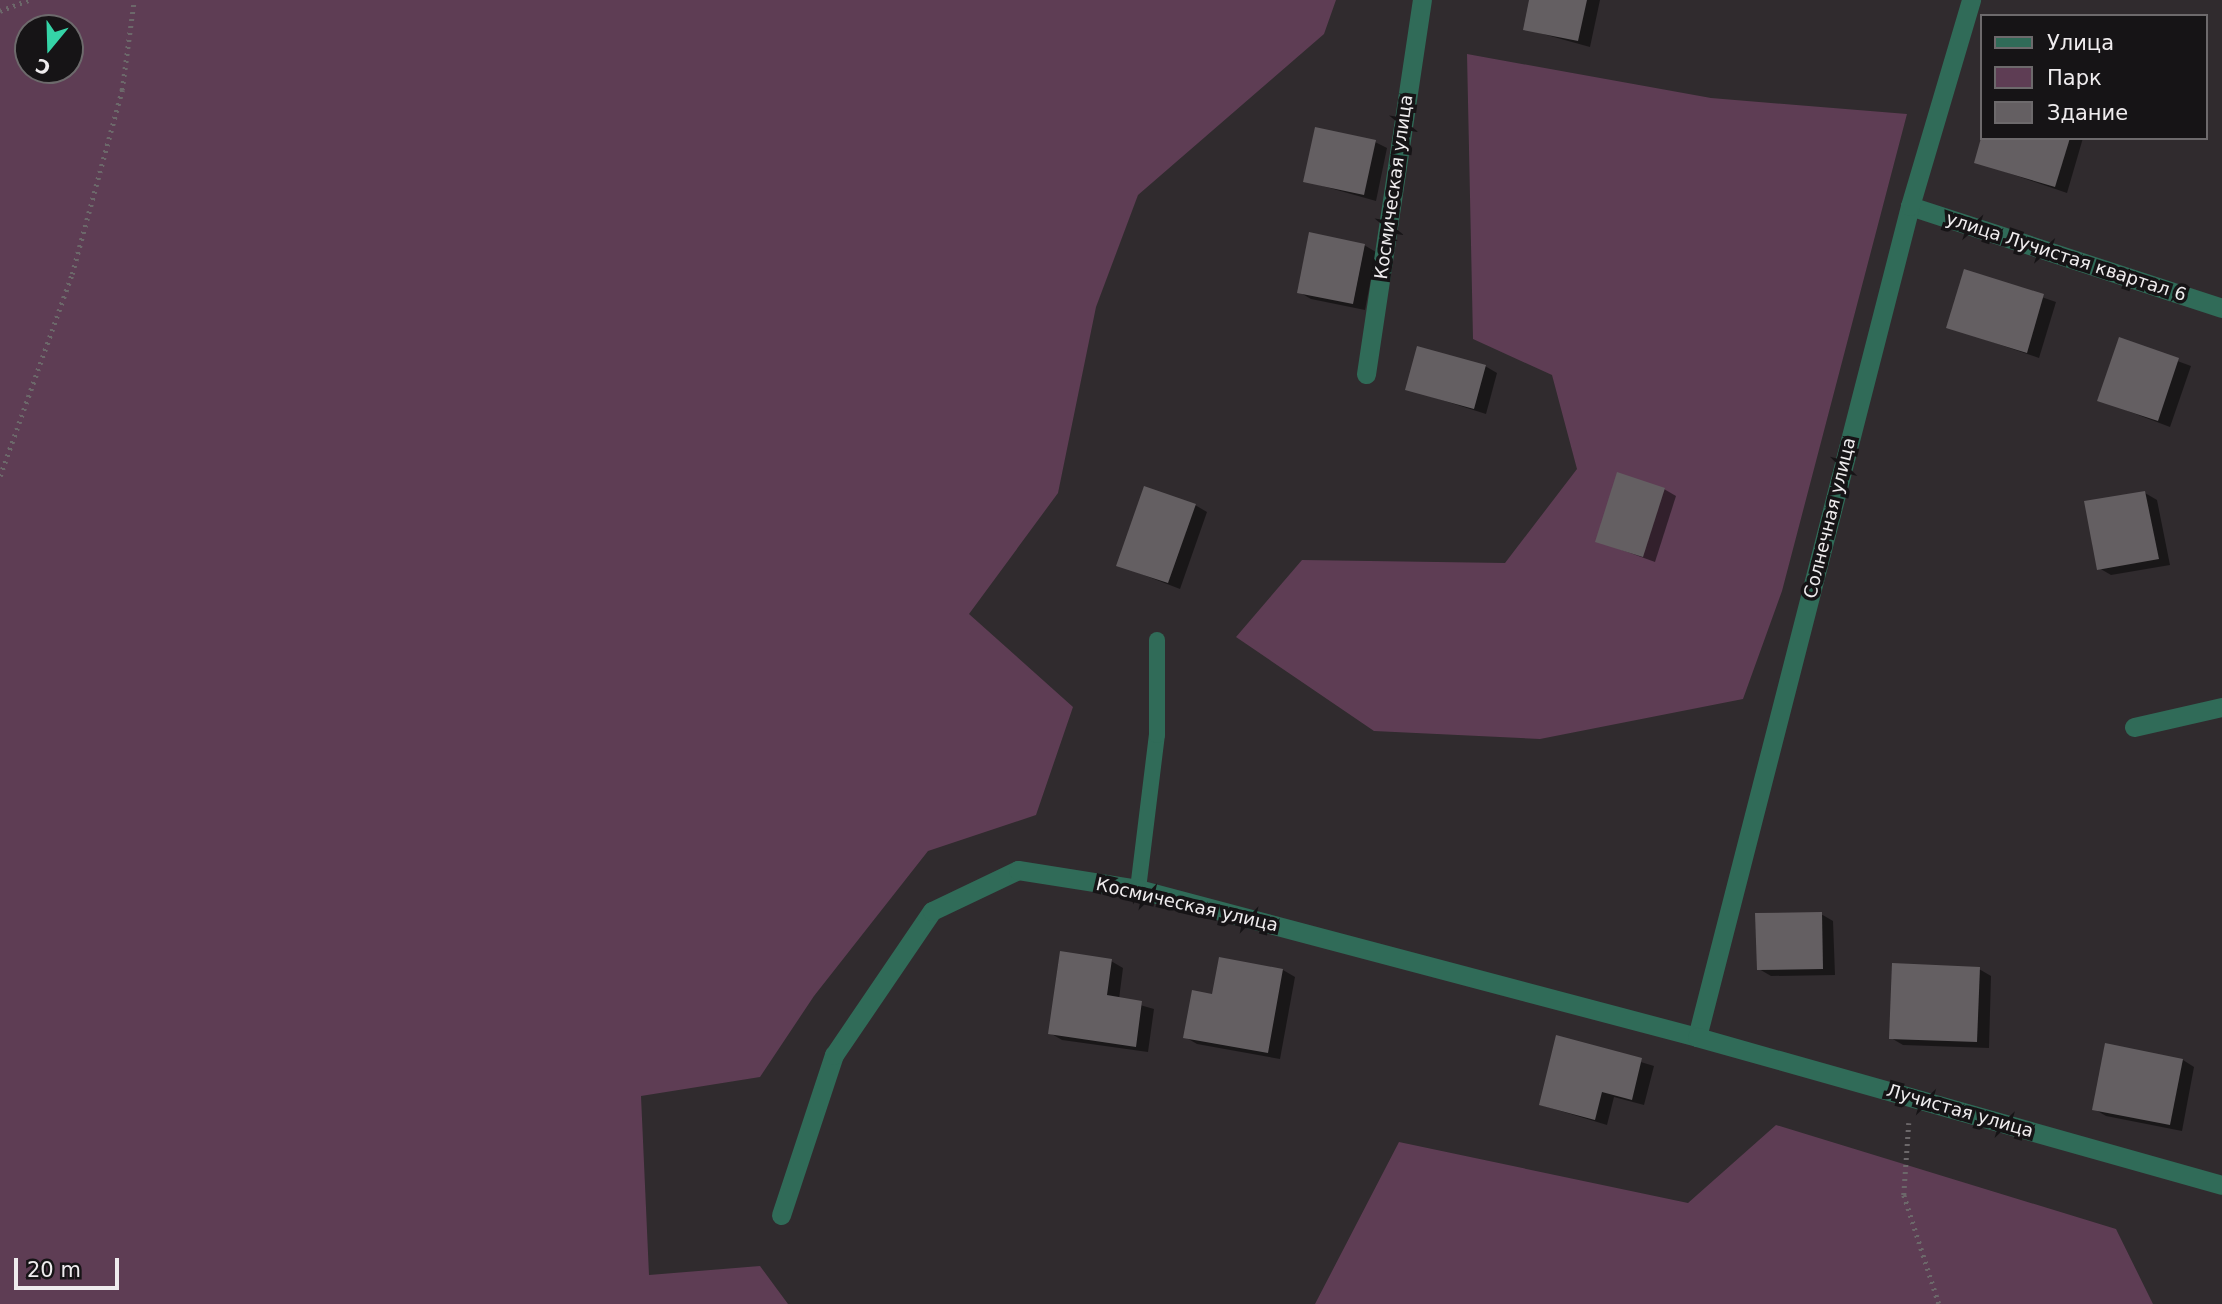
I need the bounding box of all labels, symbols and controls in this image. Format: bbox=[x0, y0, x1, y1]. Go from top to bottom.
north arrow bbox=[14, 14, 84, 84]
legend bbox=[1980, 14, 2208, 140]
text: Улица bbox=[2047, 31, 2114, 55]
text: С bbox=[33, 54, 53, 80]
text: Парк bbox=[2047, 66, 2102, 90]
street label: Космическая улица bbox=[1370, 93, 1418, 281]
text: Здание bbox=[2047, 101, 2128, 125]
street label: улица Лучистая квартал 6 bbox=[1943, 208, 2189, 306]
street label: Солнечная улица bbox=[1800, 435, 1860, 601]
street label: Космическая улица bbox=[1094, 874, 1280, 936]
street label: Лучистая улица bbox=[1884, 1080, 2036, 1142]
scale bar bbox=[18, 1244, 122, 1288]
text: 20 m bbox=[27, 1258, 81, 1282]

